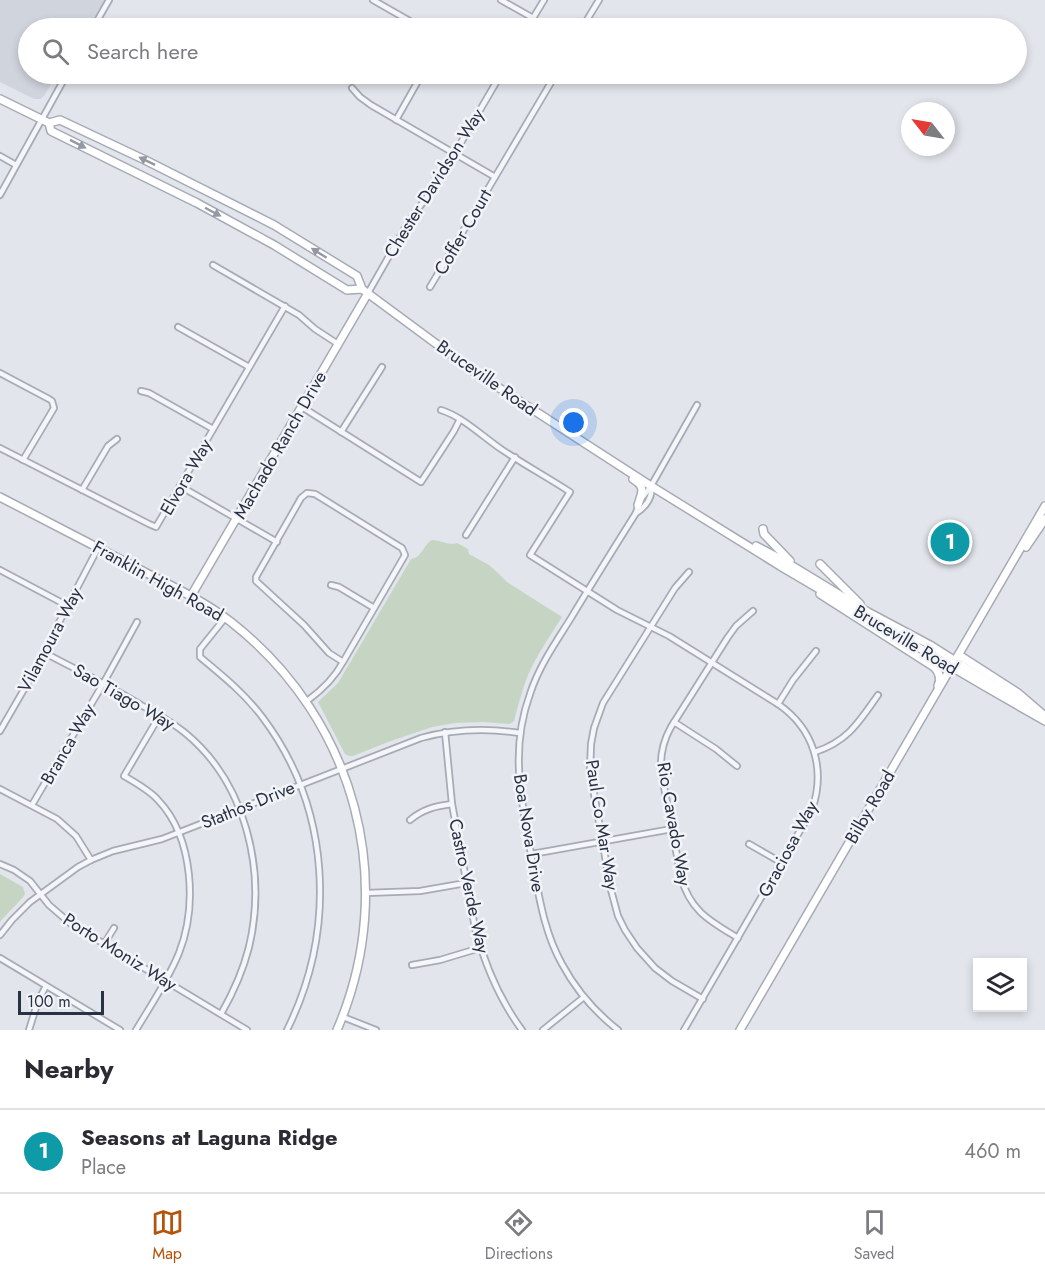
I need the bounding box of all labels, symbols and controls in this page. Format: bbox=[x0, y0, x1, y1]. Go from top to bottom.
search box bbox=[18, 18, 1027, 84]
icon: search bbox=[39, 35, 72, 68]
text: Search here bbox=[87, 35, 198, 67]
north arrow bbox=[901, 102, 955, 156]
street label: Chester Davidson Way bbox=[378, 103, 491, 263]
one-way arrow bbox=[69, 140, 86, 149]
one-way arrow bbox=[138, 157, 156, 167]
street label: Coffer Court bbox=[428, 184, 498, 280]
one-way arrow bbox=[205, 207, 222, 217]
one-way arrow bbox=[311, 247, 327, 258]
street label: Bruceville Road bbox=[431, 334, 543, 422]
street label: Machado Ranch Drive bbox=[227, 366, 333, 524]
your location bbox=[559, 408, 588, 437]
street label: Elvora Way bbox=[154, 434, 218, 520]
pin: 1 bbox=[930, 520, 970, 564]
street label: Franklin High Road bbox=[88, 534, 228, 628]
street label: Vilamoura Way bbox=[11, 583, 89, 697]
street label: Bruceville Road bbox=[849, 599, 963, 681]
street label: Sao Tiago Way bbox=[68, 657, 180, 737]
street label: Branca Way bbox=[34, 699, 102, 789]
street label: Paul Co Mar Way bbox=[579, 758, 625, 892]
street label: Rio Cavado Way bbox=[650, 760, 698, 888]
street label: Bilby Road bbox=[838, 765, 902, 849]
street label: Boa Nova Drive bbox=[507, 772, 551, 894]
street label: Stathos Drive bbox=[197, 774, 299, 836]
street label: Graciosa Way bbox=[752, 796, 824, 902]
street label: Castro Verde Way bbox=[442, 816, 496, 956]
street label: Porto Moniz Way bbox=[58, 907, 182, 997]
map controls bbox=[973, 958, 1027, 1012]
button: layers bbox=[973, 958, 1027, 1012]
scale bar bbox=[18, 988, 104, 1016]
text: 100 m bbox=[27, 990, 71, 1013]
text: Nearby bbox=[24, 1050, 113, 1088]
text: Seasons at Laguna Ridge bbox=[81, 1121, 338, 1153]
text: 1 bbox=[38, 1137, 49, 1166]
text: 460 m bbox=[964, 1137, 1021, 1166]
text: Place bbox=[81, 1153, 126, 1182]
tab: Map bbox=[151, 1206, 184, 1265]
tab: Directions bbox=[485, 1206, 553, 1265]
tab: Saved bbox=[854, 1206, 894, 1265]

